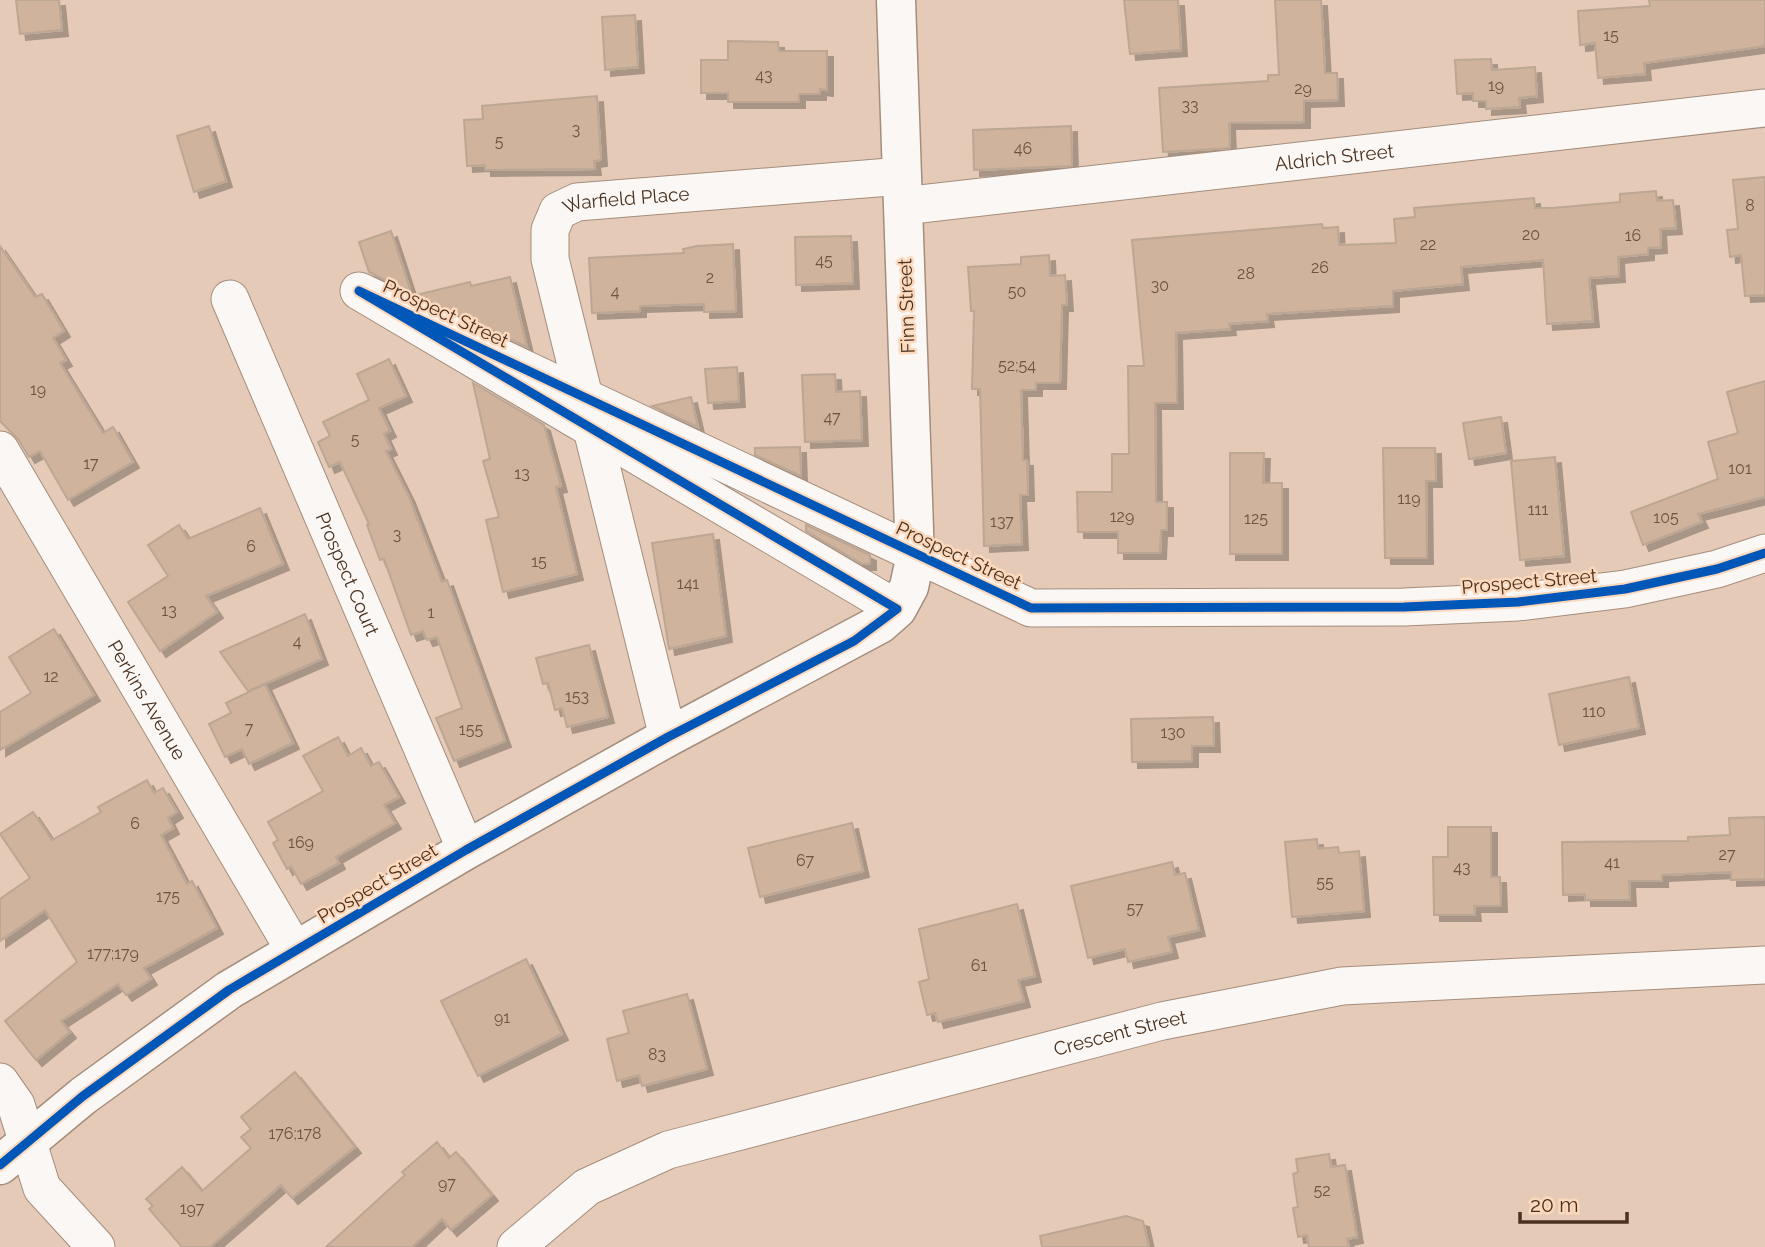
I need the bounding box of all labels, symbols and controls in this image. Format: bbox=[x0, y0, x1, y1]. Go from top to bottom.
house number: 15 bbox=[1603, 26, 1619, 45]
house number: 43 bbox=[755, 66, 773, 85]
house number: 19 bbox=[1488, 76, 1504, 95]
house number: 29 bbox=[1294, 79, 1312, 98]
house number: 33 bbox=[1181, 96, 1199, 115]
house number: 3 bbox=[572, 120, 580, 139]
house number: 5 bbox=[495, 132, 504, 151]
house number: 46 bbox=[1014, 139, 1032, 158]
street label: Aldrich Street bbox=[1273, 139, 1396, 175]
street label: Warfield Place bbox=[559, 182, 690, 218]
house number: 8 bbox=[1745, 196, 1755, 215]
house number: 20 bbox=[1522, 225, 1540, 244]
house number: 16 bbox=[1625, 226, 1641, 245]
house number: 22 bbox=[1420, 235, 1436, 254]
house number: 45 bbox=[815, 251, 833, 270]
street label: Finn Street bbox=[893, 258, 919, 354]
house number: 26 bbox=[1311, 258, 1329, 277]
house number: 28 bbox=[1237, 264, 1255, 283]
house number: 2 bbox=[706, 268, 714, 287]
street label: Prospect Street bbox=[380, 274, 513, 352]
house number: 30 bbox=[1151, 276, 1169, 295]
house number: 4 bbox=[611, 282, 620, 301]
house number: 50 bbox=[1008, 282, 1026, 301]
house number: 52;54 bbox=[998, 356, 1036, 375]
house number: 19 bbox=[30, 380, 46, 399]
house number: 47 bbox=[823, 408, 841, 427]
house number: 5 bbox=[351, 430, 360, 449]
house number: 17 bbox=[83, 454, 99, 473]
house number: 101 bbox=[1728, 459, 1752, 478]
house number: 13 bbox=[514, 464, 530, 483]
house number: 119 bbox=[1397, 489, 1421, 508]
house number: 111 bbox=[1528, 500, 1548, 519]
house number: 129 bbox=[1110, 507, 1134, 526]
house number: 105 bbox=[1653, 508, 1679, 527]
street label: Prospect Court bbox=[312, 509, 384, 639]
house number: 125 bbox=[1244, 509, 1268, 528]
house number: 137 bbox=[990, 512, 1014, 531]
street label: Prospect Street bbox=[893, 516, 1026, 594]
house number: 3 bbox=[393, 525, 401, 544]
house number: 6 bbox=[246, 537, 256, 556]
house number: 15 bbox=[531, 552, 547, 571]
street label: Prospect Street bbox=[1460, 564, 1598, 598]
house number: 141 bbox=[677, 574, 699, 593]
house number: 13 bbox=[161, 601, 177, 620]
house number: 1 bbox=[428, 603, 435, 622]
house number: 4 bbox=[293, 632, 302, 651]
street label: Perkins Avenue bbox=[103, 636, 191, 764]
house number: 12 bbox=[43, 667, 59, 686]
house number: 153 bbox=[565, 687, 589, 706]
house number: 110 bbox=[1582, 702, 1606, 721]
house number: 7 bbox=[245, 719, 254, 738]
house number: 155 bbox=[459, 720, 483, 739]
house number: 130 bbox=[1160, 723, 1186, 742]
house number: 6 bbox=[130, 814, 140, 833]
house number: 169 bbox=[288, 833, 314, 852]
street label: Prospect Street bbox=[313, 838, 441, 927]
house number: 27 bbox=[1719, 845, 1736, 864]
house number: 67 bbox=[796, 851, 815, 870]
house number: 41 bbox=[1604, 853, 1620, 872]
house number: 43 bbox=[1453, 858, 1471, 877]
house number: 55 bbox=[1316, 873, 1334, 892]
house number: 175 bbox=[156, 887, 180, 906]
house number: 57 bbox=[1126, 899, 1144, 918]
house number: 177;179 bbox=[87, 944, 139, 963]
house number: 61 bbox=[971, 956, 987, 975]
street label: Crescent Street bbox=[1051, 1005, 1189, 1060]
house number: 91 bbox=[494, 1008, 510, 1027]
house number: 83 bbox=[648, 1045, 666, 1064]
house number: 176;178 bbox=[268, 1124, 322, 1143]
house number: 97 bbox=[438, 1174, 456, 1193]
scale bar bbox=[1520, 1180, 1627, 1224]
house number: 52 bbox=[1313, 1181, 1331, 1200]
text: 20 m bbox=[1530, 1192, 1578, 1217]
house number: 197 bbox=[180, 1199, 205, 1218]

